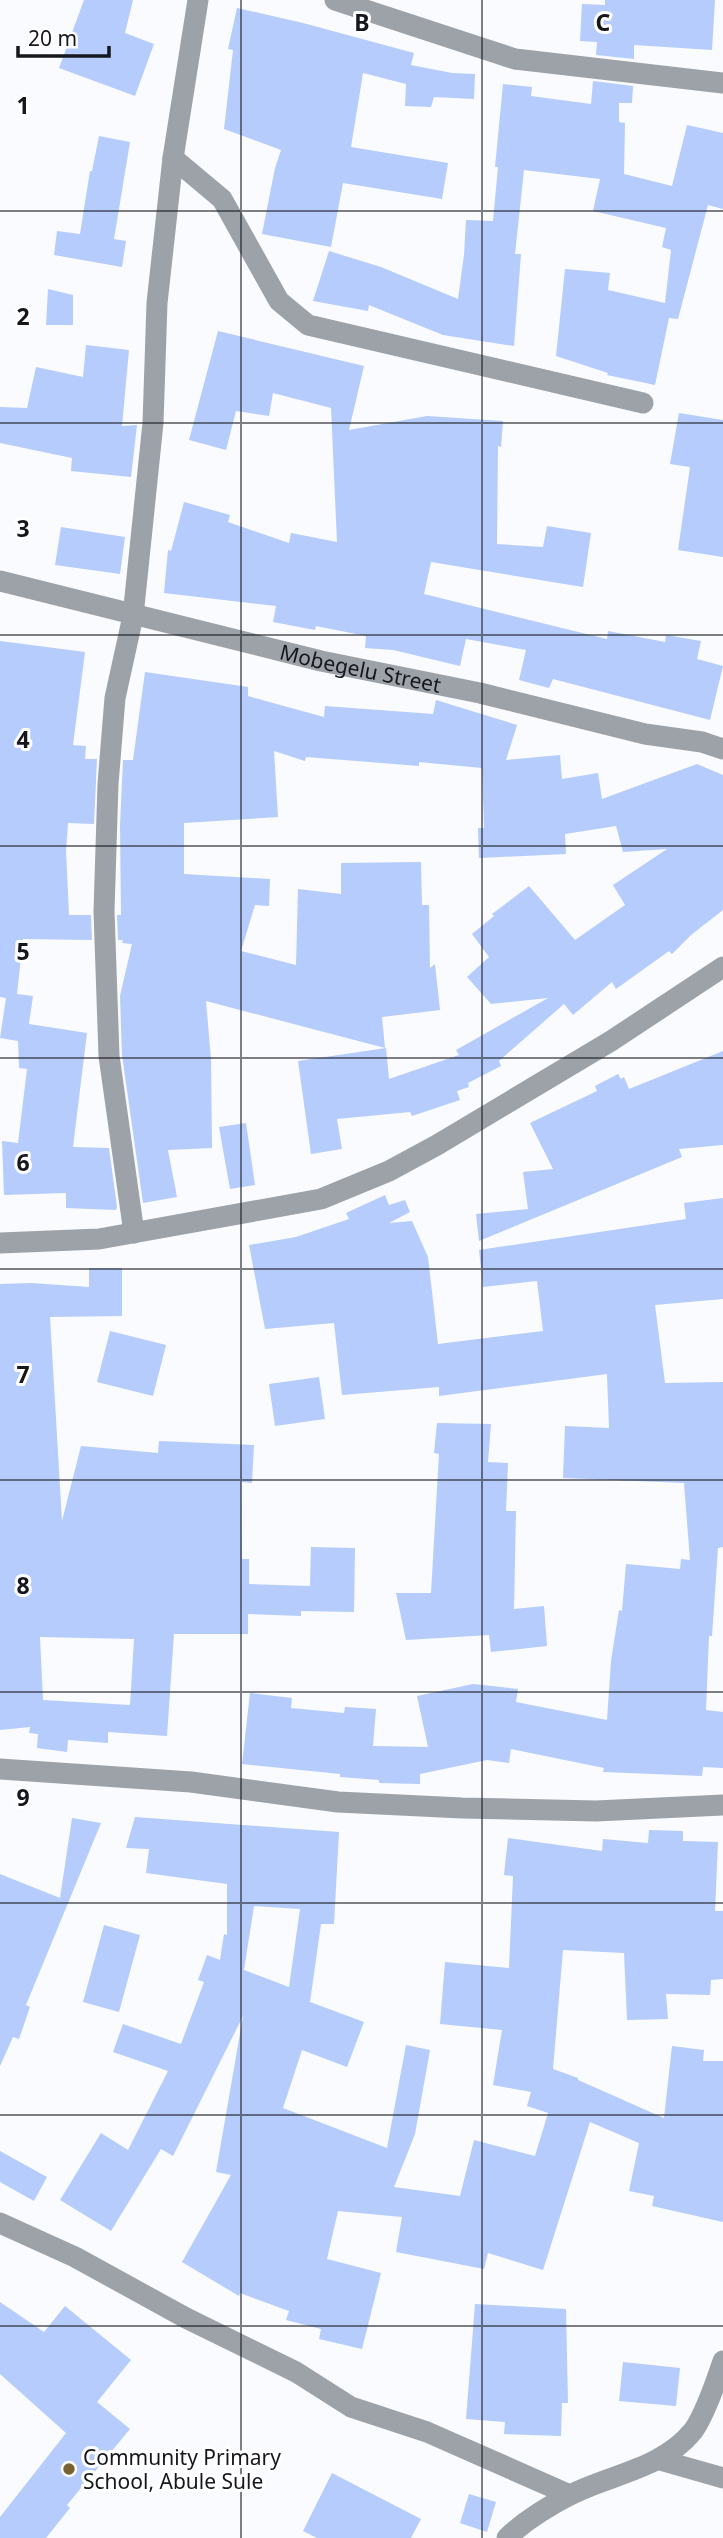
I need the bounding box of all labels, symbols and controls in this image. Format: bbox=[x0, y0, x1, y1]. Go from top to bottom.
text: B bbox=[354, 6, 370, 38]
text: C bbox=[596, 6, 611, 38]
scale bar bbox=[18, 14, 108, 58]
text: 20 m bbox=[28, 24, 77, 52]
text: 1 bbox=[16, 89, 30, 121]
text: 2 bbox=[16, 300, 30, 332]
text: 3 bbox=[16, 512, 30, 544]
street label: Mobegelu Street bbox=[277, 637, 444, 699]
text: 4 bbox=[16, 723, 30, 755]
text: 5 bbox=[16, 935, 30, 967]
text: 6 bbox=[16, 1146, 30, 1178]
text: 7 bbox=[16, 1358, 30, 1390]
text: 8 bbox=[16, 1569, 30, 1601]
text: 9 bbox=[16, 1781, 30, 1813]
place label: Community Primary School, Abule Sule bbox=[83, 2443, 281, 2495]
marker: Community Primary School, Abule Sule bbox=[61, 2461, 77, 2477]

